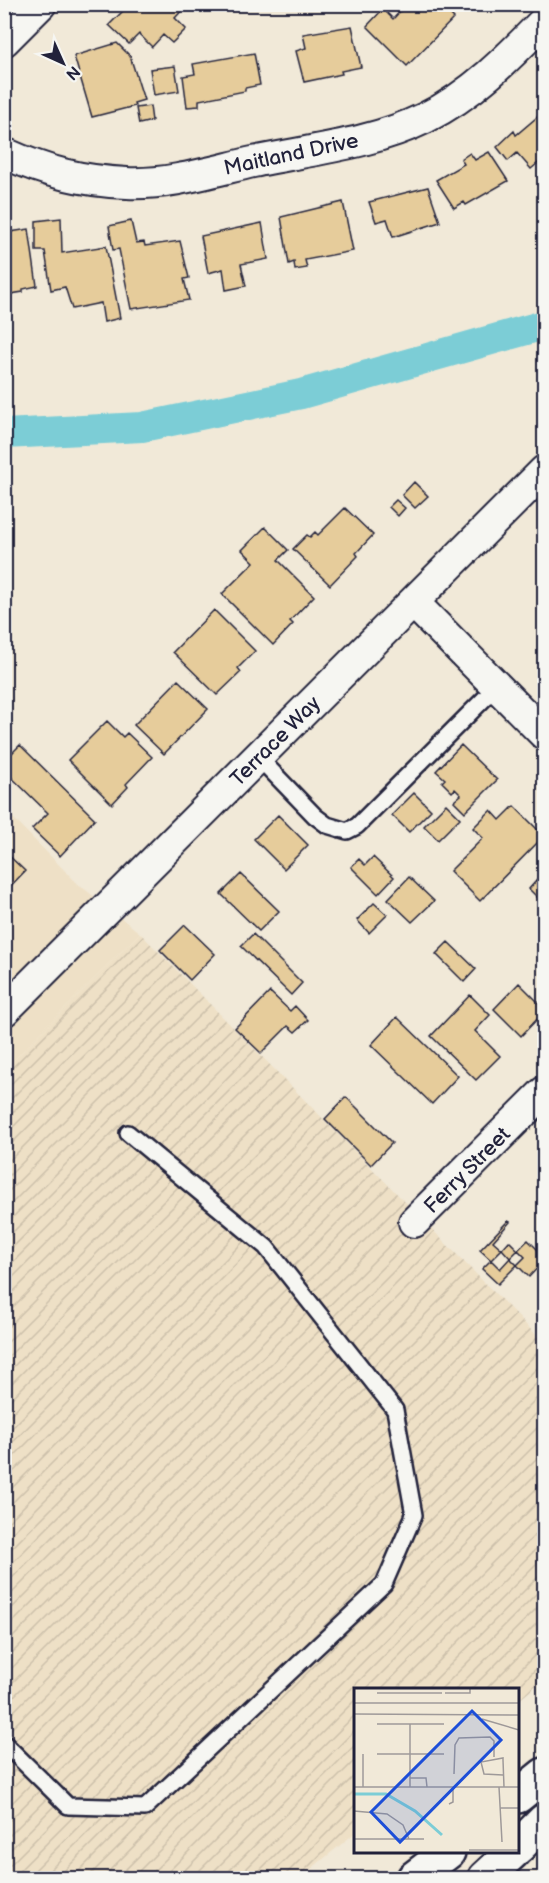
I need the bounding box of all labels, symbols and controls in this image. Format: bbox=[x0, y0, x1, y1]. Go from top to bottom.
north arrow bbox=[33, 33, 93, 93]
text: N bbox=[62, 62, 84, 84]
street label: Maitland Drive bbox=[222, 128, 361, 181]
street label: Terrace Way bbox=[225, 691, 326, 792]
street label: Ferry Street bbox=[419, 1122, 516, 1219]
inset map bbox=[354, 1688, 519, 1853]

